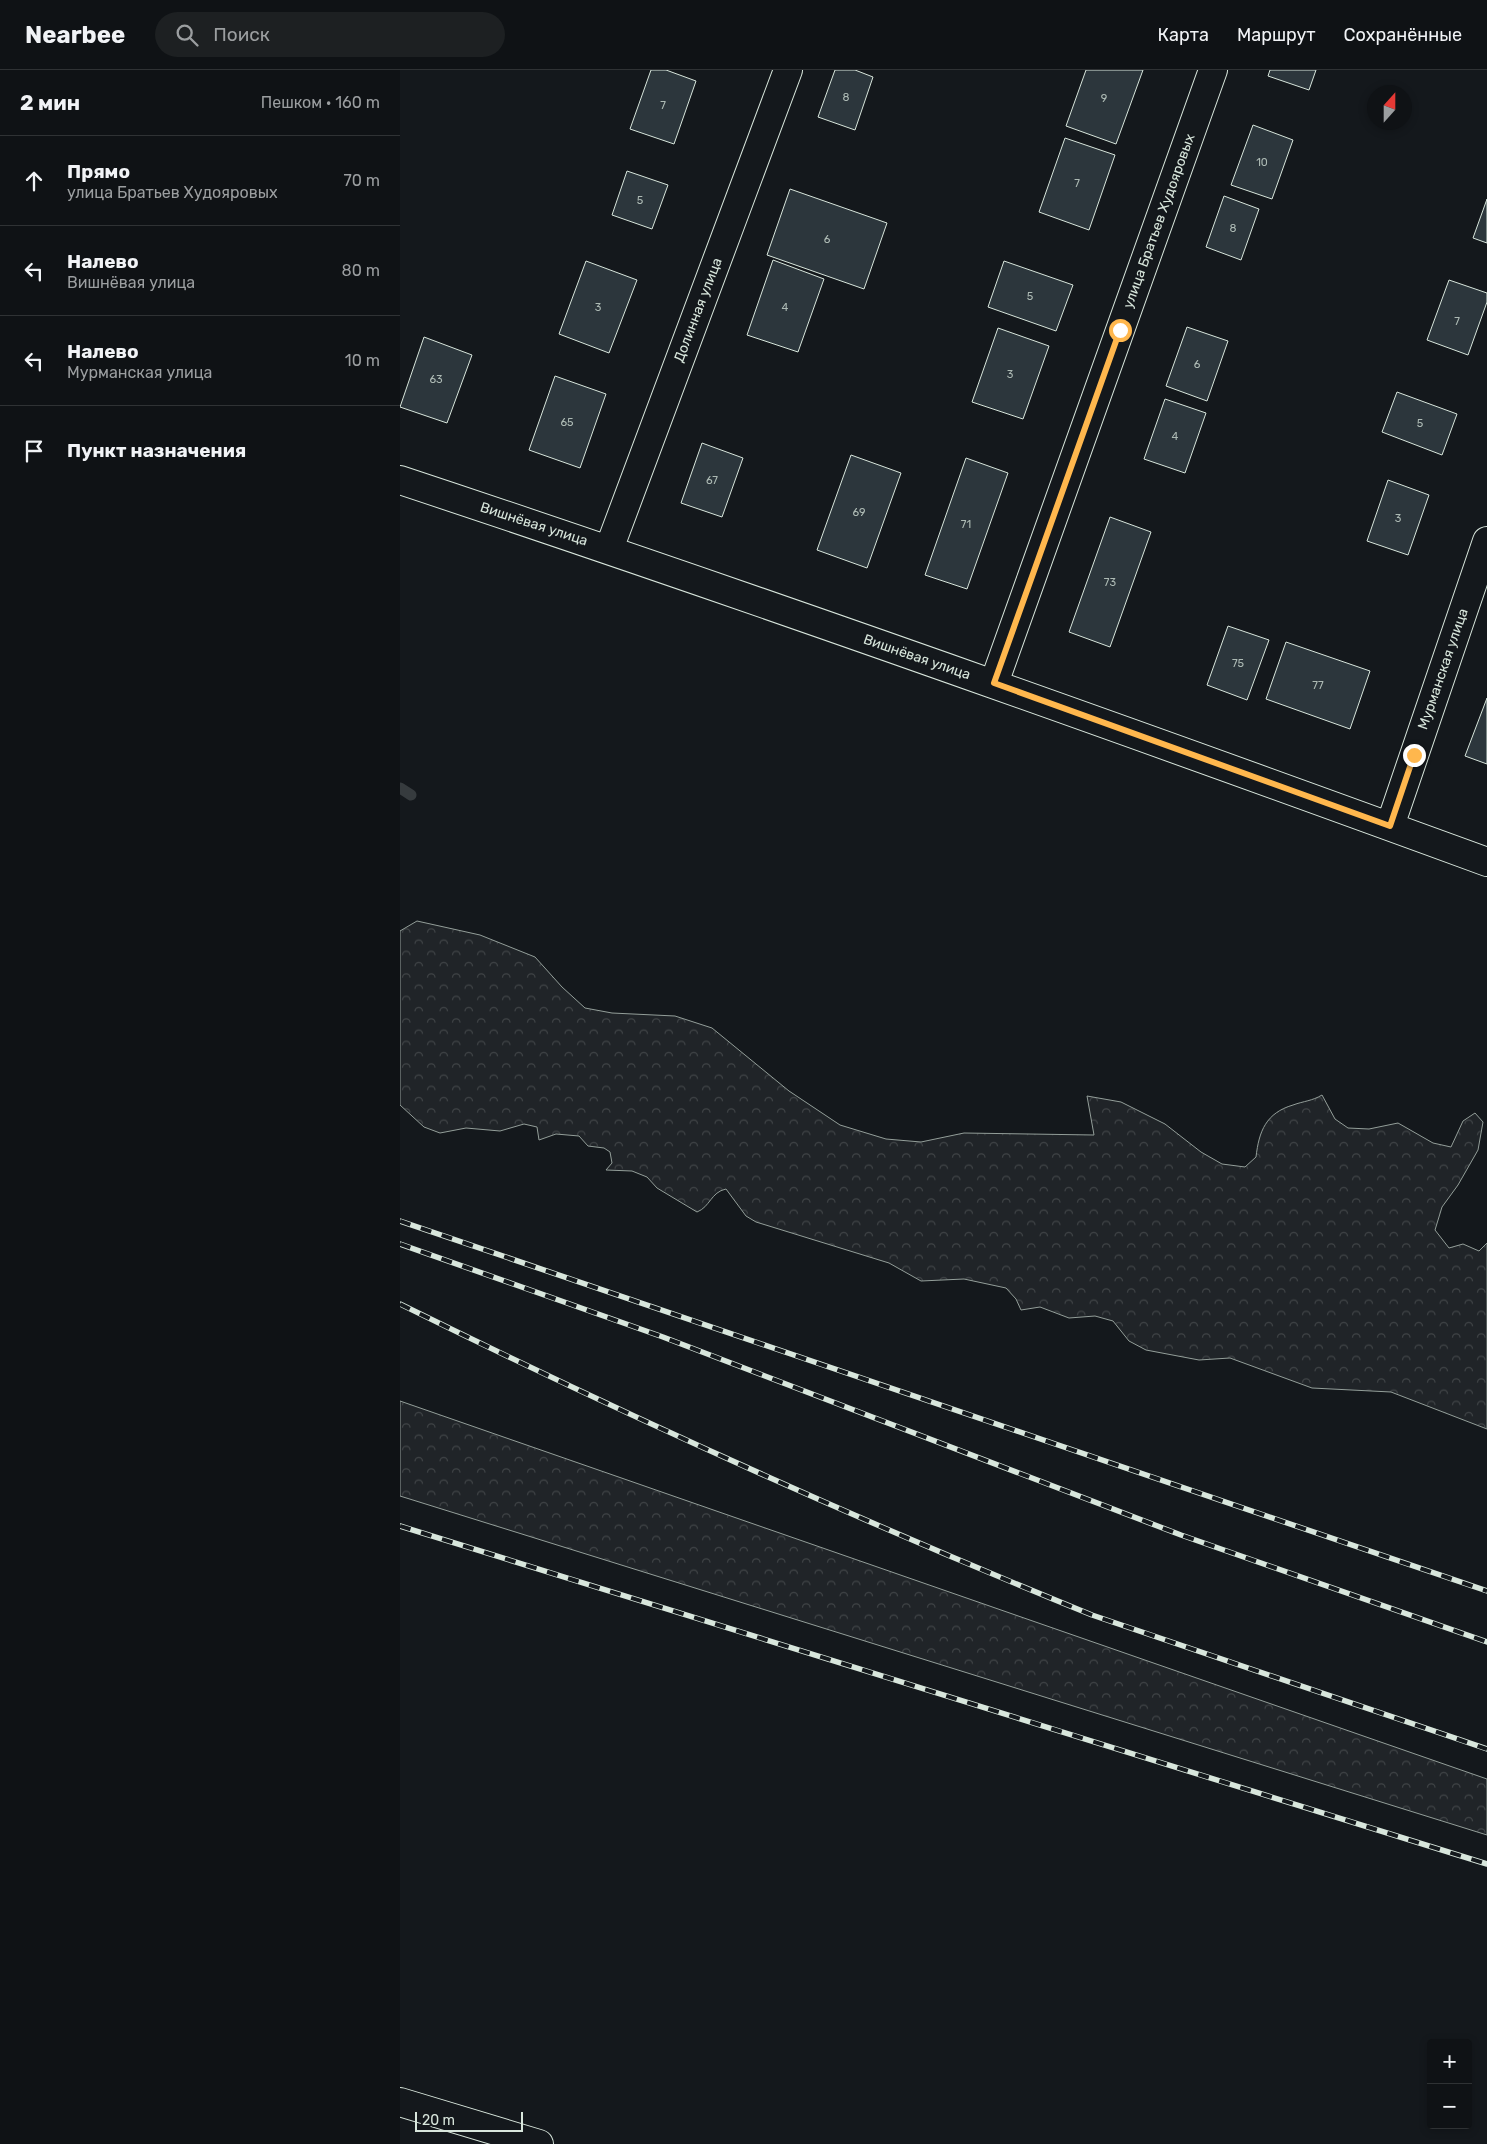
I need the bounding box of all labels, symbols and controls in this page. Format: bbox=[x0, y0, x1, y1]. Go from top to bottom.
search box bbox=[155, 12, 505, 57]
text: Nearbee bbox=[25, 21, 125, 49]
icon: search bbox=[173, 21, 201, 49]
text: Поиск bbox=[213, 23, 270, 46]
text: Карта bbox=[1158, 24, 1209, 46]
text: Маршрут bbox=[1237, 24, 1316, 46]
text: Сохранённые bbox=[1344, 24, 1462, 46]
north arrow bbox=[1367, 85, 1412, 130]
text: 2 мин bbox=[20, 90, 80, 115]
house number: 8 bbox=[843, 91, 850, 104]
house number: 9 bbox=[1101, 92, 1107, 105]
text: Пешком · 160 m bbox=[261, 93, 380, 112]
house number: 7 bbox=[660, 99, 666, 112]
street label: улица Братьев Худояровых bbox=[1119, 131, 1199, 311]
house number: 10 bbox=[1256, 156, 1268, 169]
text: Прямо bbox=[67, 160, 130, 183]
icon: ahead bbox=[20, 167, 48, 195]
text: 70 m bbox=[343, 171, 380, 190]
house number: 7 bbox=[1074, 177, 1080, 190]
text: улица Братьев Худояровых bbox=[67, 183, 278, 202]
house number: 5 bbox=[637, 194, 644, 207]
house number: 8 bbox=[1230, 222, 1237, 235]
house number: 6 bbox=[824, 233, 831, 246]
text: Налево bbox=[67, 250, 139, 273]
street label: Долинная улица bbox=[670, 255, 726, 365]
icon: left bbox=[20, 257, 48, 285]
text: 80 m bbox=[342, 261, 380, 280]
text: Вишнёвая улица bbox=[67, 273, 195, 292]
house number: 5 bbox=[1027, 290, 1034, 303]
house number: 3 bbox=[595, 301, 602, 314]
house number: 4 bbox=[782, 301, 789, 314]
house number: 7 bbox=[1454, 315, 1460, 328]
route start bbox=[1109, 319, 1132, 342]
text: Налево bbox=[67, 340, 139, 363]
icon: left bbox=[20, 347, 48, 375]
text: 10 m bbox=[345, 351, 380, 370]
house number: 6 bbox=[1194, 358, 1201, 371]
text: Мурманская улица bbox=[67, 363, 212, 382]
house number: 3 bbox=[1007, 368, 1014, 381]
house number: 63 bbox=[429, 373, 443, 386]
house number: 65 bbox=[560, 416, 574, 429]
house number: 5 bbox=[1417, 417, 1424, 430]
house number: 4 bbox=[1172, 430, 1179, 443]
icon: arrive bbox=[20, 437, 48, 465]
text: Пункт назначения bbox=[67, 439, 246, 462]
house number: 67 bbox=[706, 474, 718, 487]
street label: Вишнёвая улица bbox=[478, 499, 590, 549]
house number: 69 bbox=[852, 506, 866, 519]
house number: 3 bbox=[1395, 512, 1402, 525]
house number: 71 bbox=[961, 518, 971, 531]
house number: 73 bbox=[1104, 576, 1117, 589]
street label: Мурманская улица bbox=[1414, 606, 1472, 732]
street label: Вишнёвая улица bbox=[861, 631, 973, 683]
house number: 75 bbox=[1232, 657, 1245, 670]
house number: 77 bbox=[1312, 679, 1324, 692]
route end bbox=[1403, 744, 1426, 767]
map controls bbox=[1427, 2039, 1472, 2129]
button: + bbox=[1427, 2039, 1472, 2084]
button: − bbox=[1427, 2084, 1472, 2129]
scale bar bbox=[415, 2109, 522, 2132]
text: 20 m bbox=[422, 2112, 455, 2129]

